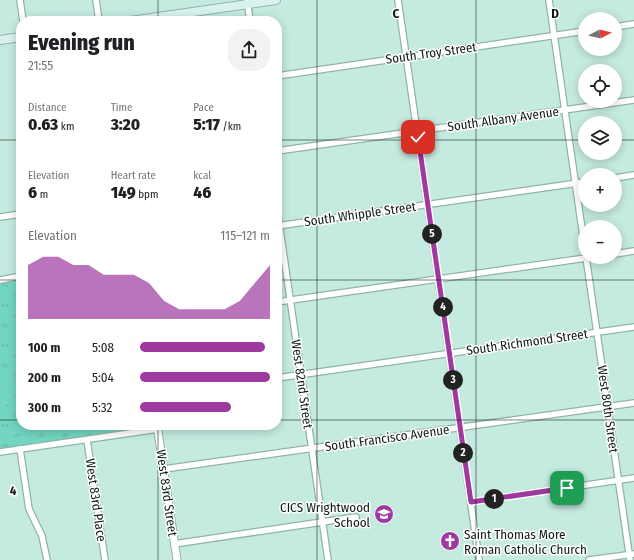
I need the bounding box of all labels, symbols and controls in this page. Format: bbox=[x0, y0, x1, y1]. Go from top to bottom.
text: C bbox=[393, 6, 400, 21]
text: D bbox=[551, 6, 559, 21]
north arrow bbox=[578, 12, 622, 56]
map controls bbox=[578, 12, 622, 264]
text: Evening run bbox=[28, 29, 135, 56]
button: share bbox=[228, 29, 270, 71]
street label: South Troy Street bbox=[385, 39, 478, 67]
text: 21:55 bbox=[28, 58, 53, 73]
button: locate bbox=[578, 64, 622, 108]
text: Distance bbox=[28, 101, 67, 114]
text: Time bbox=[111, 101, 132, 114]
text: Pace bbox=[193, 101, 214, 114]
street label: South Albany Avenue bbox=[446, 104, 560, 134]
text: 0.63 bbox=[28, 114, 58, 135]
text: 3:20 bbox=[111, 114, 140, 135]
text: 5:17 bbox=[193, 114, 220, 135]
button: layers bbox=[578, 116, 622, 160]
text: km bbox=[58, 120, 74, 133]
text: /km bbox=[220, 120, 241, 133]
pin bbox=[401, 120, 435, 154]
icon: check bbox=[407, 126, 429, 148]
button: + bbox=[578, 168, 622, 212]
text: Elevation bbox=[28, 169, 69, 182]
text: Heart rate bbox=[111, 169, 156, 182]
text: kcal bbox=[193, 169, 211, 182]
text: 6 bbox=[28, 182, 37, 203]
text: 149 bbox=[111, 182, 136, 203]
text: 46 bbox=[193, 182, 211, 203]
text: m bbox=[37, 188, 48, 201]
text: bpm bbox=[136, 188, 158, 201]
street label: South Whipple Street bbox=[303, 199, 418, 229]
button: − bbox=[578, 220, 622, 264]
pin: 5 bbox=[422, 224, 442, 244]
text: 5 bbox=[429, 227, 435, 240]
text: Elevation bbox=[28, 228, 77, 243]
text: 115–121 m bbox=[220, 228, 270, 243]
pin: 4 bbox=[433, 297, 453, 317]
text: 4 bbox=[440, 300, 446, 313]
street label: South Richmond Street bbox=[465, 326, 590, 358]
street label: West 82nd Street bbox=[288, 338, 316, 430]
text: 100 m bbox=[28, 340, 60, 355]
text: 5:08 bbox=[92, 340, 114, 355]
street label: West 80th Street bbox=[594, 364, 622, 454]
text: 200 m bbox=[28, 370, 61, 385]
text: 5:04 bbox=[92, 370, 114, 385]
pin: 3 bbox=[443, 370, 463, 390]
text: 3 bbox=[450, 373, 456, 386]
text: 300 m bbox=[28, 400, 61, 415]
text: 5:32 bbox=[92, 400, 112, 415]
street label: South Francisco Avenue bbox=[324, 422, 450, 454]
pin: 2 bbox=[453, 443, 473, 463]
text: 2 bbox=[460, 446, 466, 459]
street label: West 83rd Street bbox=[153, 449, 181, 538]
street label: West 83rd Place bbox=[83, 458, 109, 542]
pin bbox=[550, 471, 584, 505]
icon: arrive bbox=[556, 477, 578, 499]
text: 4 bbox=[10, 483, 17, 498]
pin: 1 bbox=[484, 489, 504, 509]
text: 1 bbox=[492, 492, 496, 505]
place label: CICS Wrightwood School bbox=[280, 500, 371, 530]
school or university icon: CICS Wrightwood School bbox=[373, 503, 395, 525]
place label: Saint Thomas More Roman Catholic Church bbox=[464, 527, 587, 557]
church icon: Saint Thomas More Roman Catholic Church bbox=[439, 530, 461, 552]

